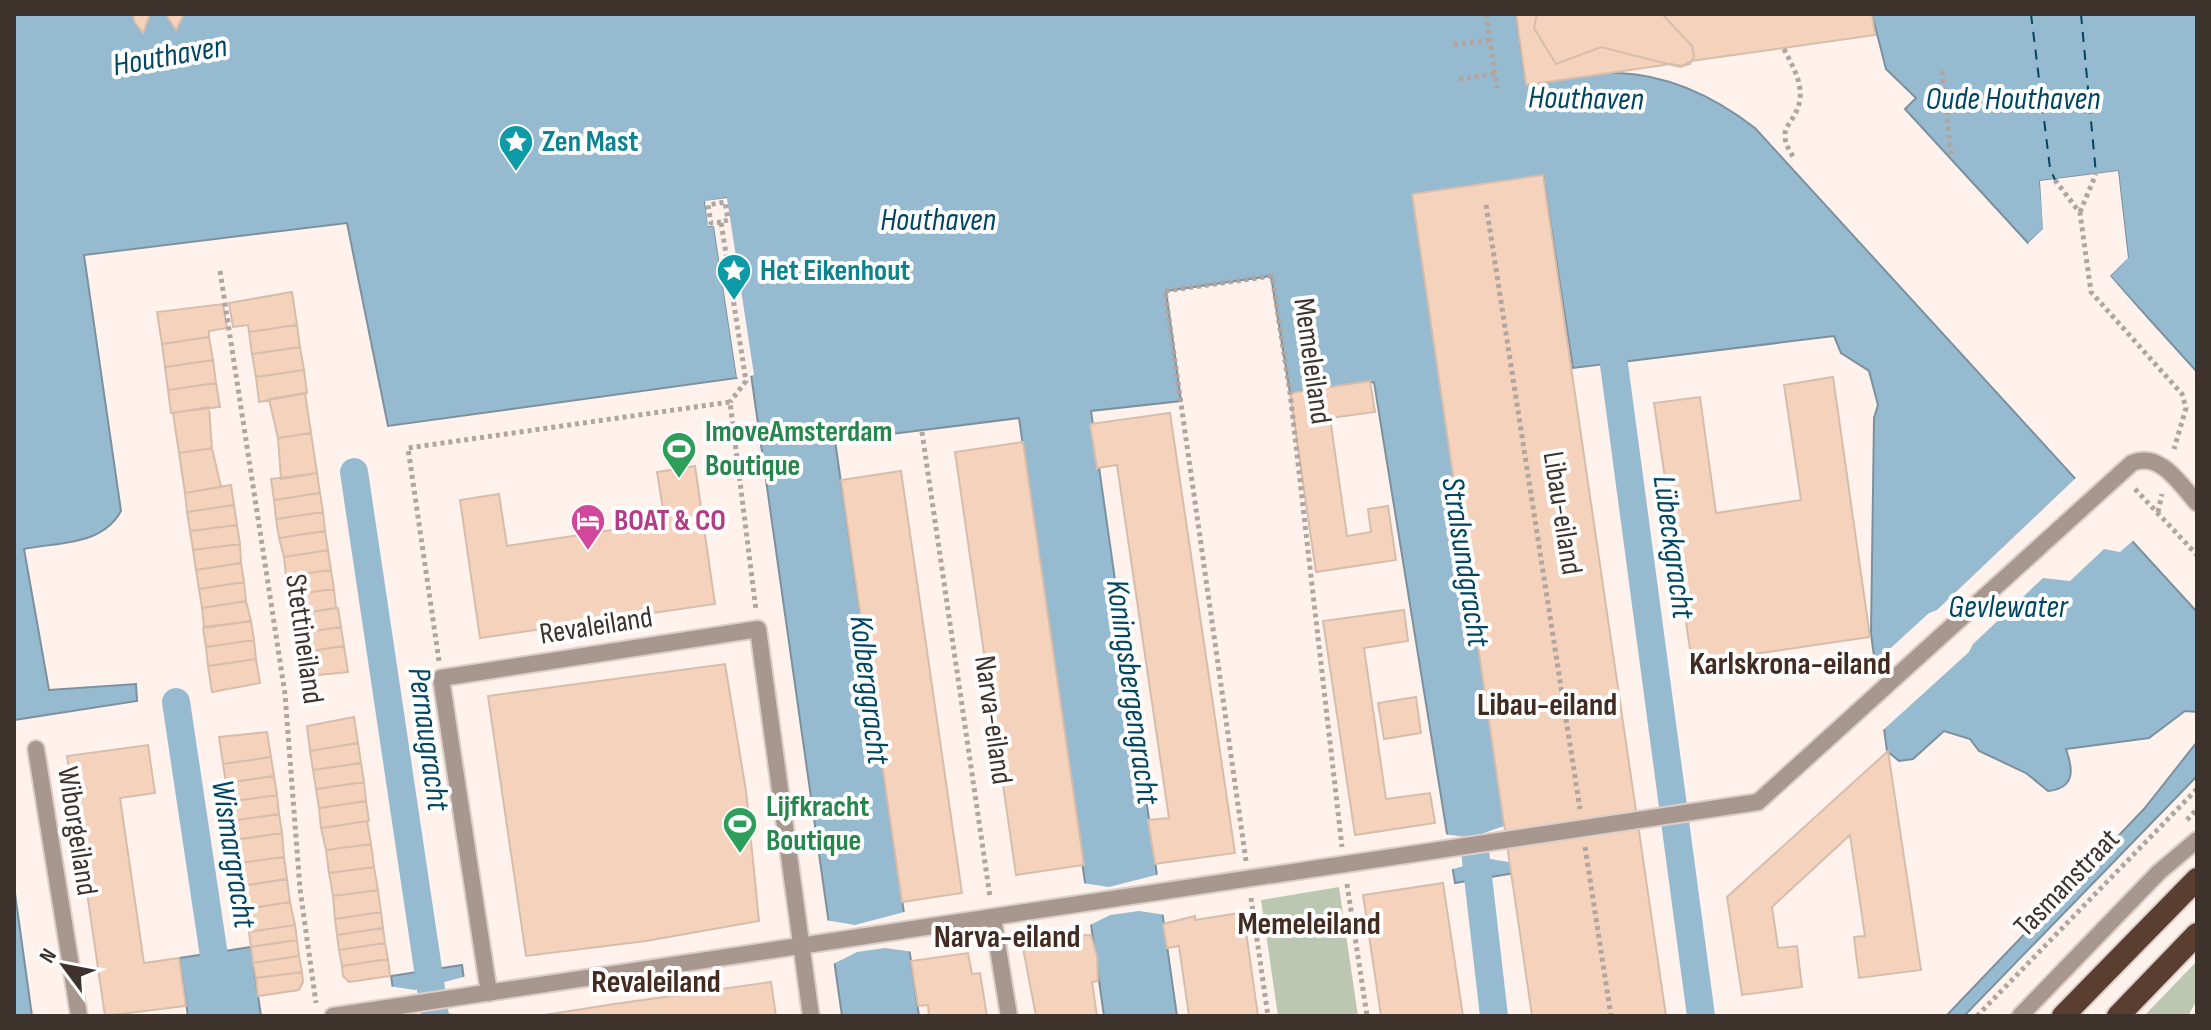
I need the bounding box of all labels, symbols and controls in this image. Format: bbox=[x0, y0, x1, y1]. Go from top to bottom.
water label: Houthaven bbox=[110, 27, 230, 85]
water label: Houthaven bbox=[1528, 78, 1644, 120]
water label: Oude Houthaven bbox=[1926, 80, 2100, 119]
place icon: Zen Mast bbox=[497, 123, 535, 173]
place label: Zen Mast bbox=[542, 124, 638, 160]
water label: Houthaven bbox=[880, 201, 996, 240]
place icon: Het Eikenhout bbox=[715, 252, 753, 302]
place label: Het Eikenhout bbox=[760, 253, 910, 289]
street label: Memeleiland bbox=[1285, 296, 1339, 426]
place label: ImoveAmsterdam Boutique bbox=[705, 414, 892, 484]
sports icon: ImoveAmsterdam Boutique bbox=[660, 430, 698, 480]
street label: Libau-eiland bbox=[1534, 449, 1590, 577]
water label: Lübeckgracht bbox=[1644, 473, 1703, 623]
water label: Stralsundgracht bbox=[1432, 474, 1498, 651]
hotel icon: BOAT & CO bbox=[569, 502, 607, 552]
place label: BOAT & CO bbox=[614, 503, 726, 539]
street label: Stettineiland bbox=[277, 572, 331, 706]
water label: Koningsbergengracht bbox=[1097, 577, 1167, 808]
water label: Gevlewater bbox=[1948, 588, 2069, 627]
street label: Revaleiland bbox=[537, 599, 655, 653]
water label: Kolberggracht bbox=[841, 613, 898, 768]
district label: Karlskrona-eiland bbox=[1689, 645, 1891, 684]
street label: Narva-eiland bbox=[966, 653, 1020, 787]
water label: Pernaugracht bbox=[399, 665, 458, 815]
district label: Libau-eiland bbox=[1477, 686, 1617, 725]
street label: Wiborgeiland bbox=[49, 764, 105, 898]
water label: Wismargracht bbox=[202, 777, 264, 932]
place label: Lijfkracht Boutique bbox=[766, 789, 869, 859]
sports icon: Lijfkracht Boutique bbox=[721, 805, 759, 855]
street label: Tasmanstraat bbox=[2007, 821, 2127, 945]
district label: Memeleiland bbox=[1237, 905, 1381, 944]
district label: Narva-eiland bbox=[934, 918, 1080, 957]
north arrow bbox=[24, 926, 104, 1006]
text: N bbox=[34, 944, 63, 968]
district label: Revaleiland bbox=[591, 963, 721, 1002]

